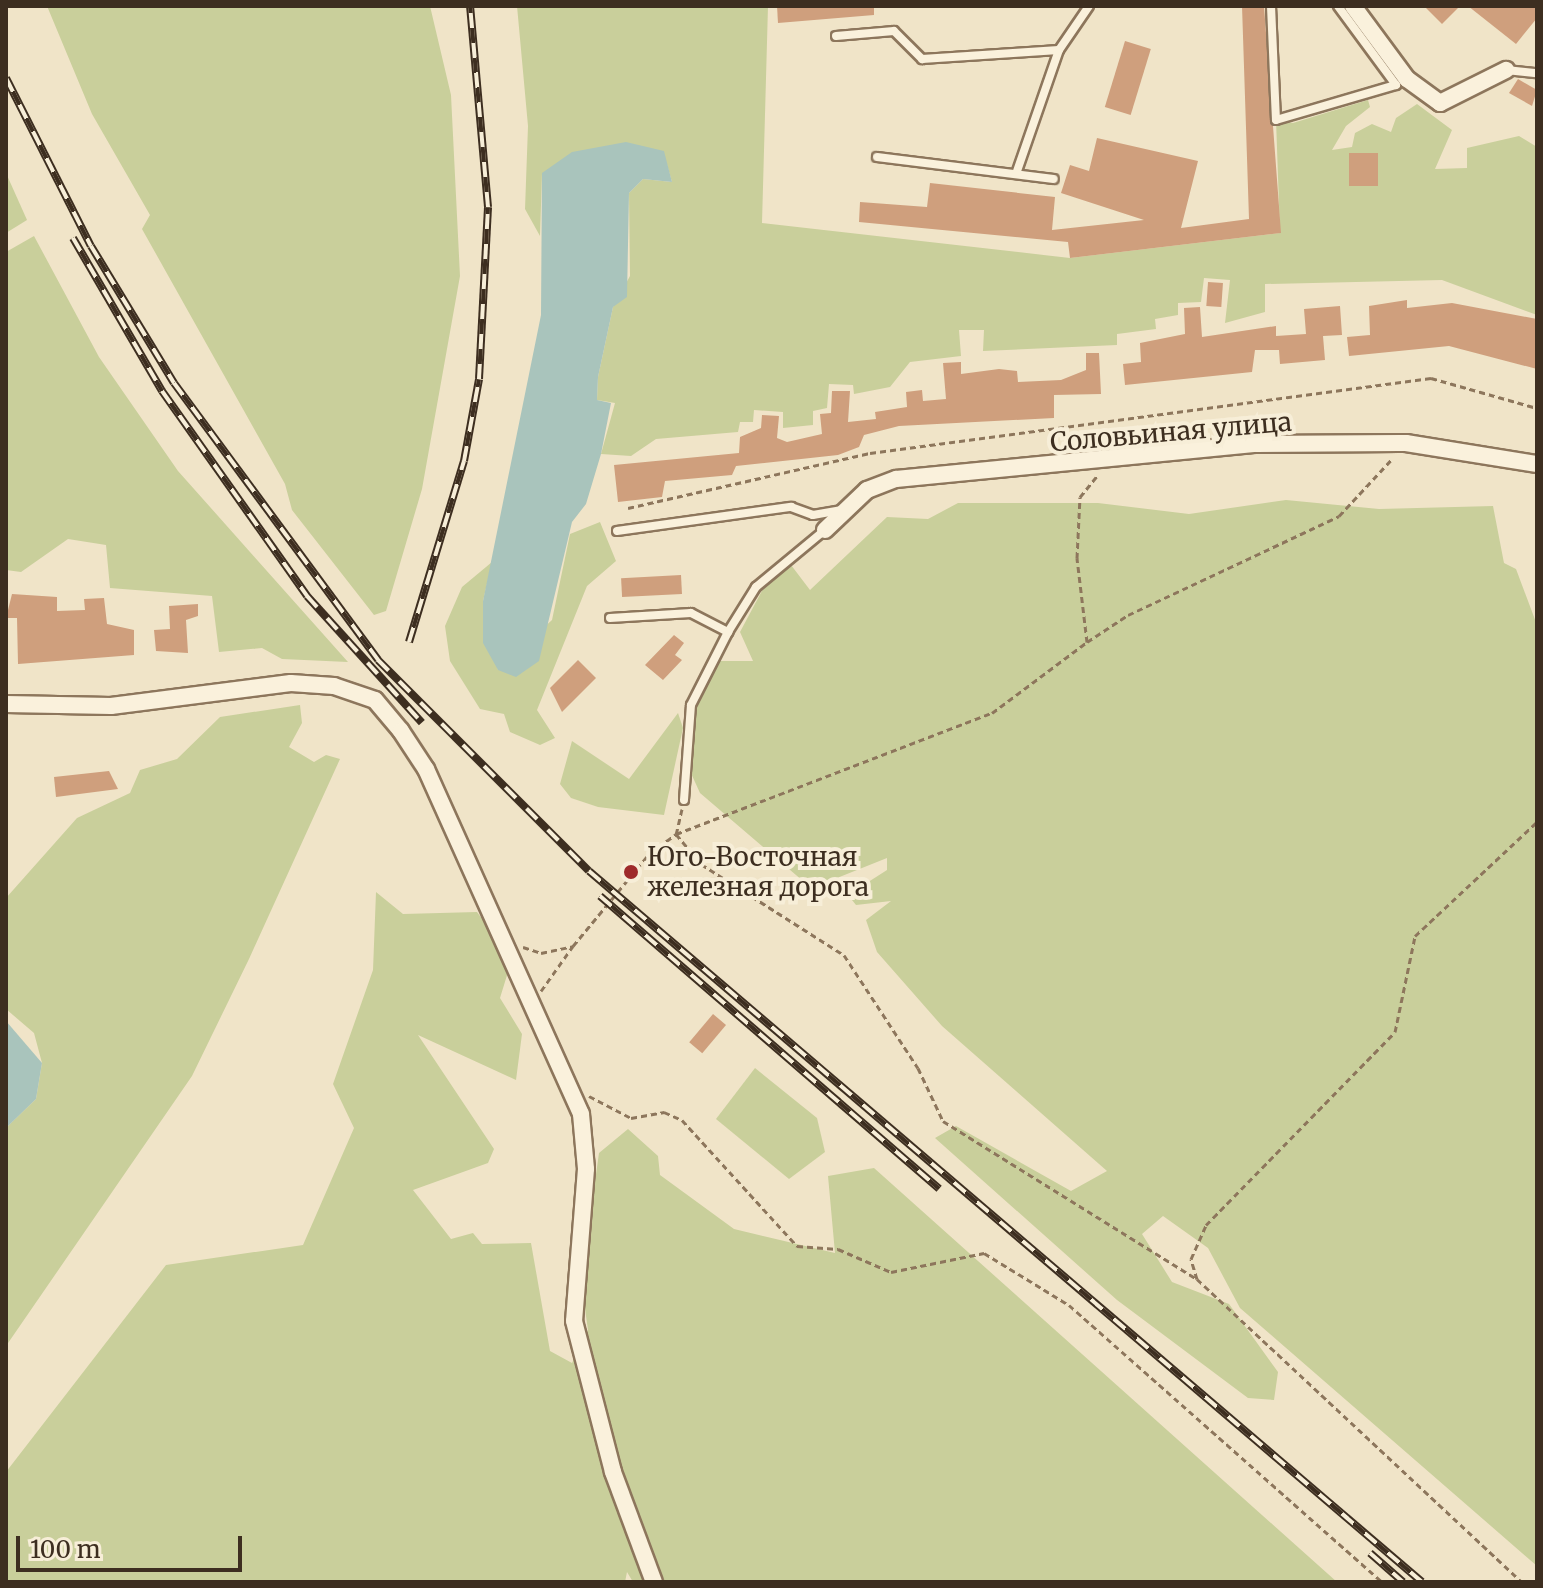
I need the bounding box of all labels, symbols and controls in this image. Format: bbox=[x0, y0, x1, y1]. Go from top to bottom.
street label: Соловьиная улица bbox=[1049, 406, 1293, 458]
place label: Юго-Восточная железная дорога bbox=[647, 841, 869, 902]
marker: Юго-Восточная железная дорога bbox=[622, 863, 640, 881]
scale bar bbox=[20, 1520, 246, 1570]
text: 100 m bbox=[30, 1534, 100, 1565]

